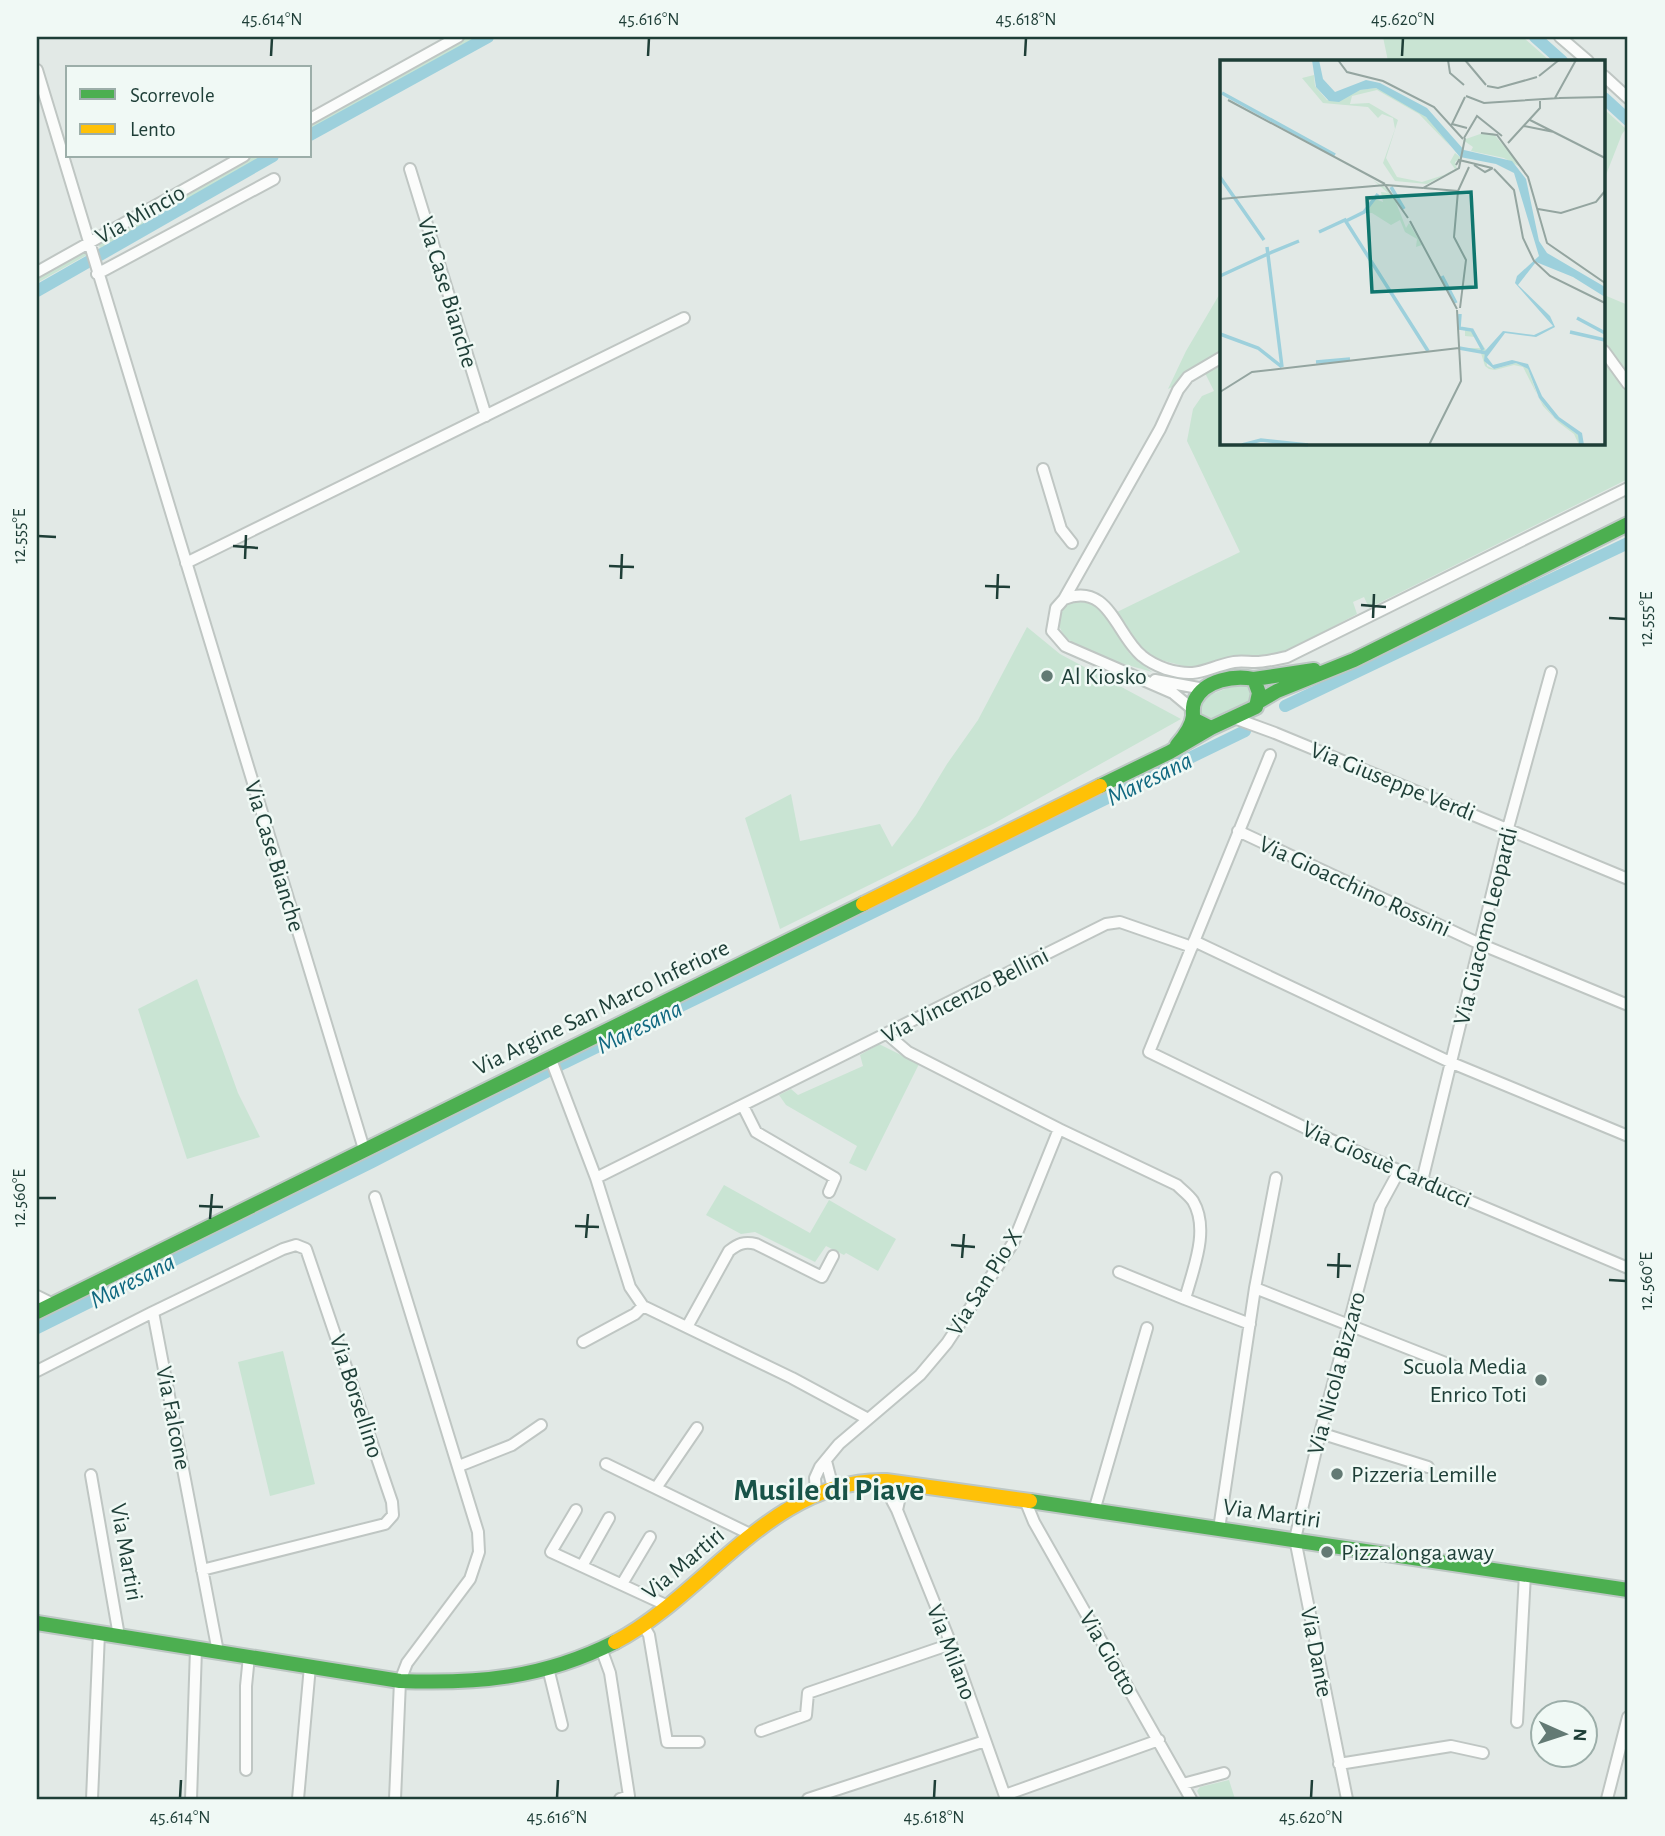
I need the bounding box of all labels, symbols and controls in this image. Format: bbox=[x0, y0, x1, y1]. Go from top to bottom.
text: 45.614°N bbox=[241, 11, 303, 29]
text: 45.616°N bbox=[619, 11, 679, 29]
text: 45.618°N bbox=[995, 11, 1057, 29]
text: 45.620°N bbox=[1371, 11, 1435, 29]
inset map bbox=[1220, 60, 1606, 444]
legend bbox=[66, 66, 312, 158]
text: Scorrevole bbox=[130, 85, 215, 106]
text: Lento bbox=[130, 119, 176, 140]
street label: Via Mincio bbox=[92, 181, 189, 249]
street label: Via Case Bianche bbox=[413, 214, 481, 371]
text: 12.555°E bbox=[11, 508, 29, 564]
text: 12.555°E bbox=[1638, 591, 1656, 647]
place label: Al Kiosko bbox=[1061, 665, 1147, 689]
marker: Al Kiosko bbox=[1039, 668, 1055, 684]
street label: Via Giuseppe Verdi bbox=[1307, 738, 1479, 826]
water label: Maresana bbox=[1102, 747, 1196, 811]
street label: Via Case Bianche bbox=[240, 778, 308, 935]
street label: Via Giacomo Leopardi bbox=[1450, 825, 1522, 1028]
street label: Via Gioacchino Rossini bbox=[1255, 832, 1454, 942]
street label: Via Argine San Marco Inferiore bbox=[470, 935, 733, 1080]
street label: Via Vincenzo Bellini bbox=[878, 944, 1053, 1048]
water label: Maresana bbox=[592, 995, 686, 1059]
street label: Via Giosuè Carducci bbox=[1298, 1117, 1475, 1213]
text: 12.560°E bbox=[11, 1169, 29, 1227]
street label: Via San Pio X bbox=[943, 1225, 1027, 1340]
water label: Maresana bbox=[86, 1248, 179, 1313]
text: 12.560°E bbox=[1638, 1252, 1656, 1310]
street label: Via Nicola Bizzaro bbox=[1304, 1289, 1370, 1457]
street label: Via Borsellino bbox=[325, 1332, 387, 1461]
place label: Scuola Media Enrico Toti bbox=[1403, 1355, 1527, 1407]
street label: Via Falcone bbox=[151, 1364, 195, 1472]
marker: Scuola Media Enrico Toti bbox=[1533, 1372, 1549, 1388]
place label: Pizzeria Lemille bbox=[1351, 1463, 1497, 1487]
marker: Pizzeria Lemille bbox=[1329, 1466, 1345, 1482]
district label: Musile di Piave bbox=[734, 1474, 924, 1506]
street label: Via Martiri bbox=[1221, 1495, 1322, 1533]
street label: Via Martiri bbox=[106, 1501, 146, 1603]
street label: Via Martiri bbox=[638, 1523, 729, 1605]
place label: Pizzalonga away bbox=[1341, 1541, 1494, 1565]
marker: Pizzalonga away bbox=[1319, 1544, 1335, 1560]
street label: Via Milano bbox=[922, 1601, 980, 1703]
street label: Via Dante bbox=[1296, 1605, 1337, 1699]
street label: Via Giotto bbox=[1074, 1607, 1142, 1700]
north arrow bbox=[1528, 1700, 1598, 1770]
text: N bbox=[1570, 1728, 1589, 1742]
text: 45.614°N bbox=[149, 1809, 211, 1827]
text: 45.616°N bbox=[527, 1809, 587, 1827]
text: 45.618°N bbox=[903, 1809, 965, 1827]
text: 45.620°N bbox=[1279, 1809, 1343, 1827]

